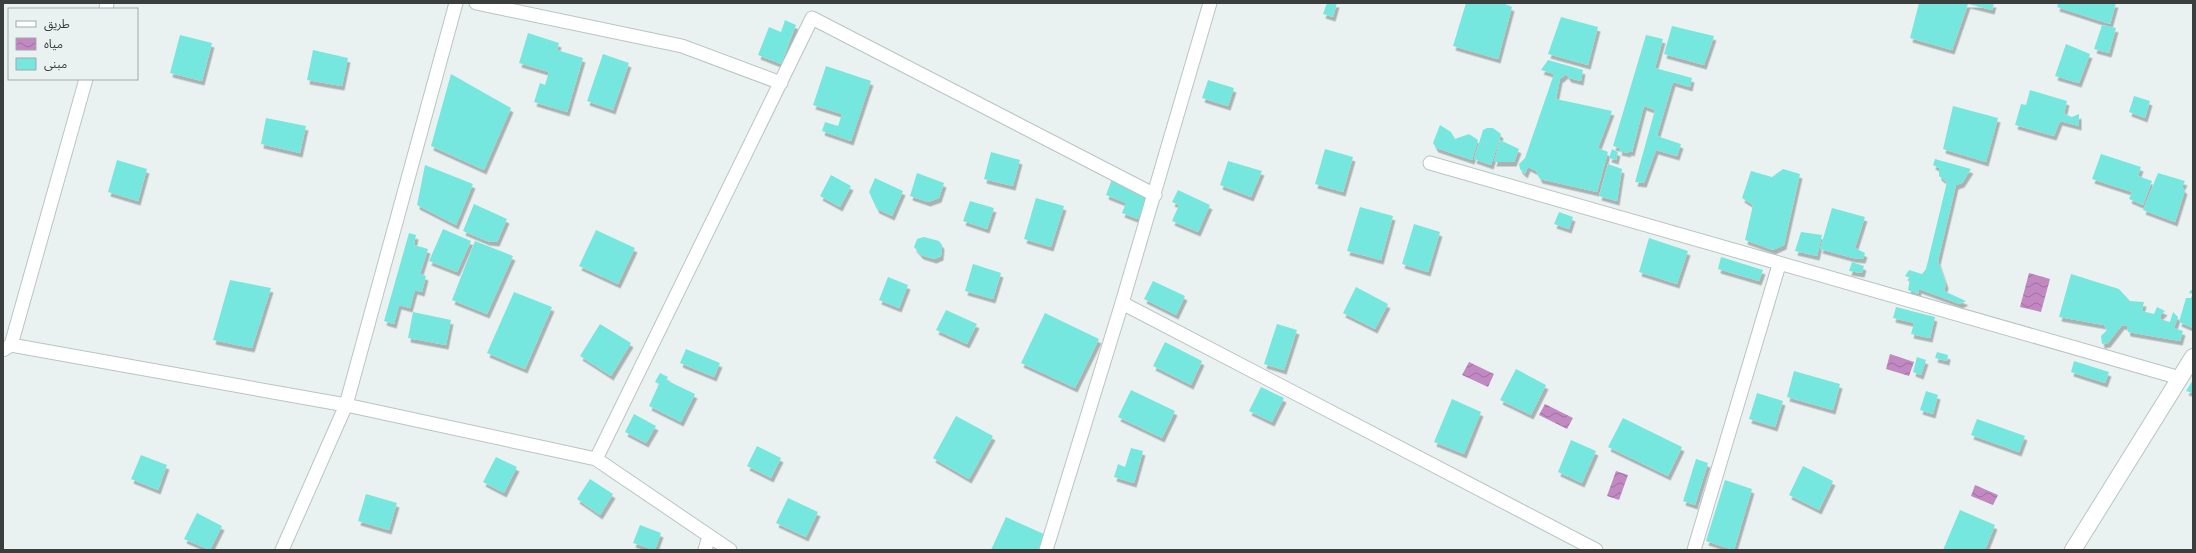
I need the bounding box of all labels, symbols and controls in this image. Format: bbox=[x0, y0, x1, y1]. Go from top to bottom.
legend bbox=[8, 8, 138, 80]
text: طريق bbox=[44, 17, 70, 32]
text: مياه bbox=[44, 37, 63, 51]
text: مبنى bbox=[44, 57, 67, 71]

